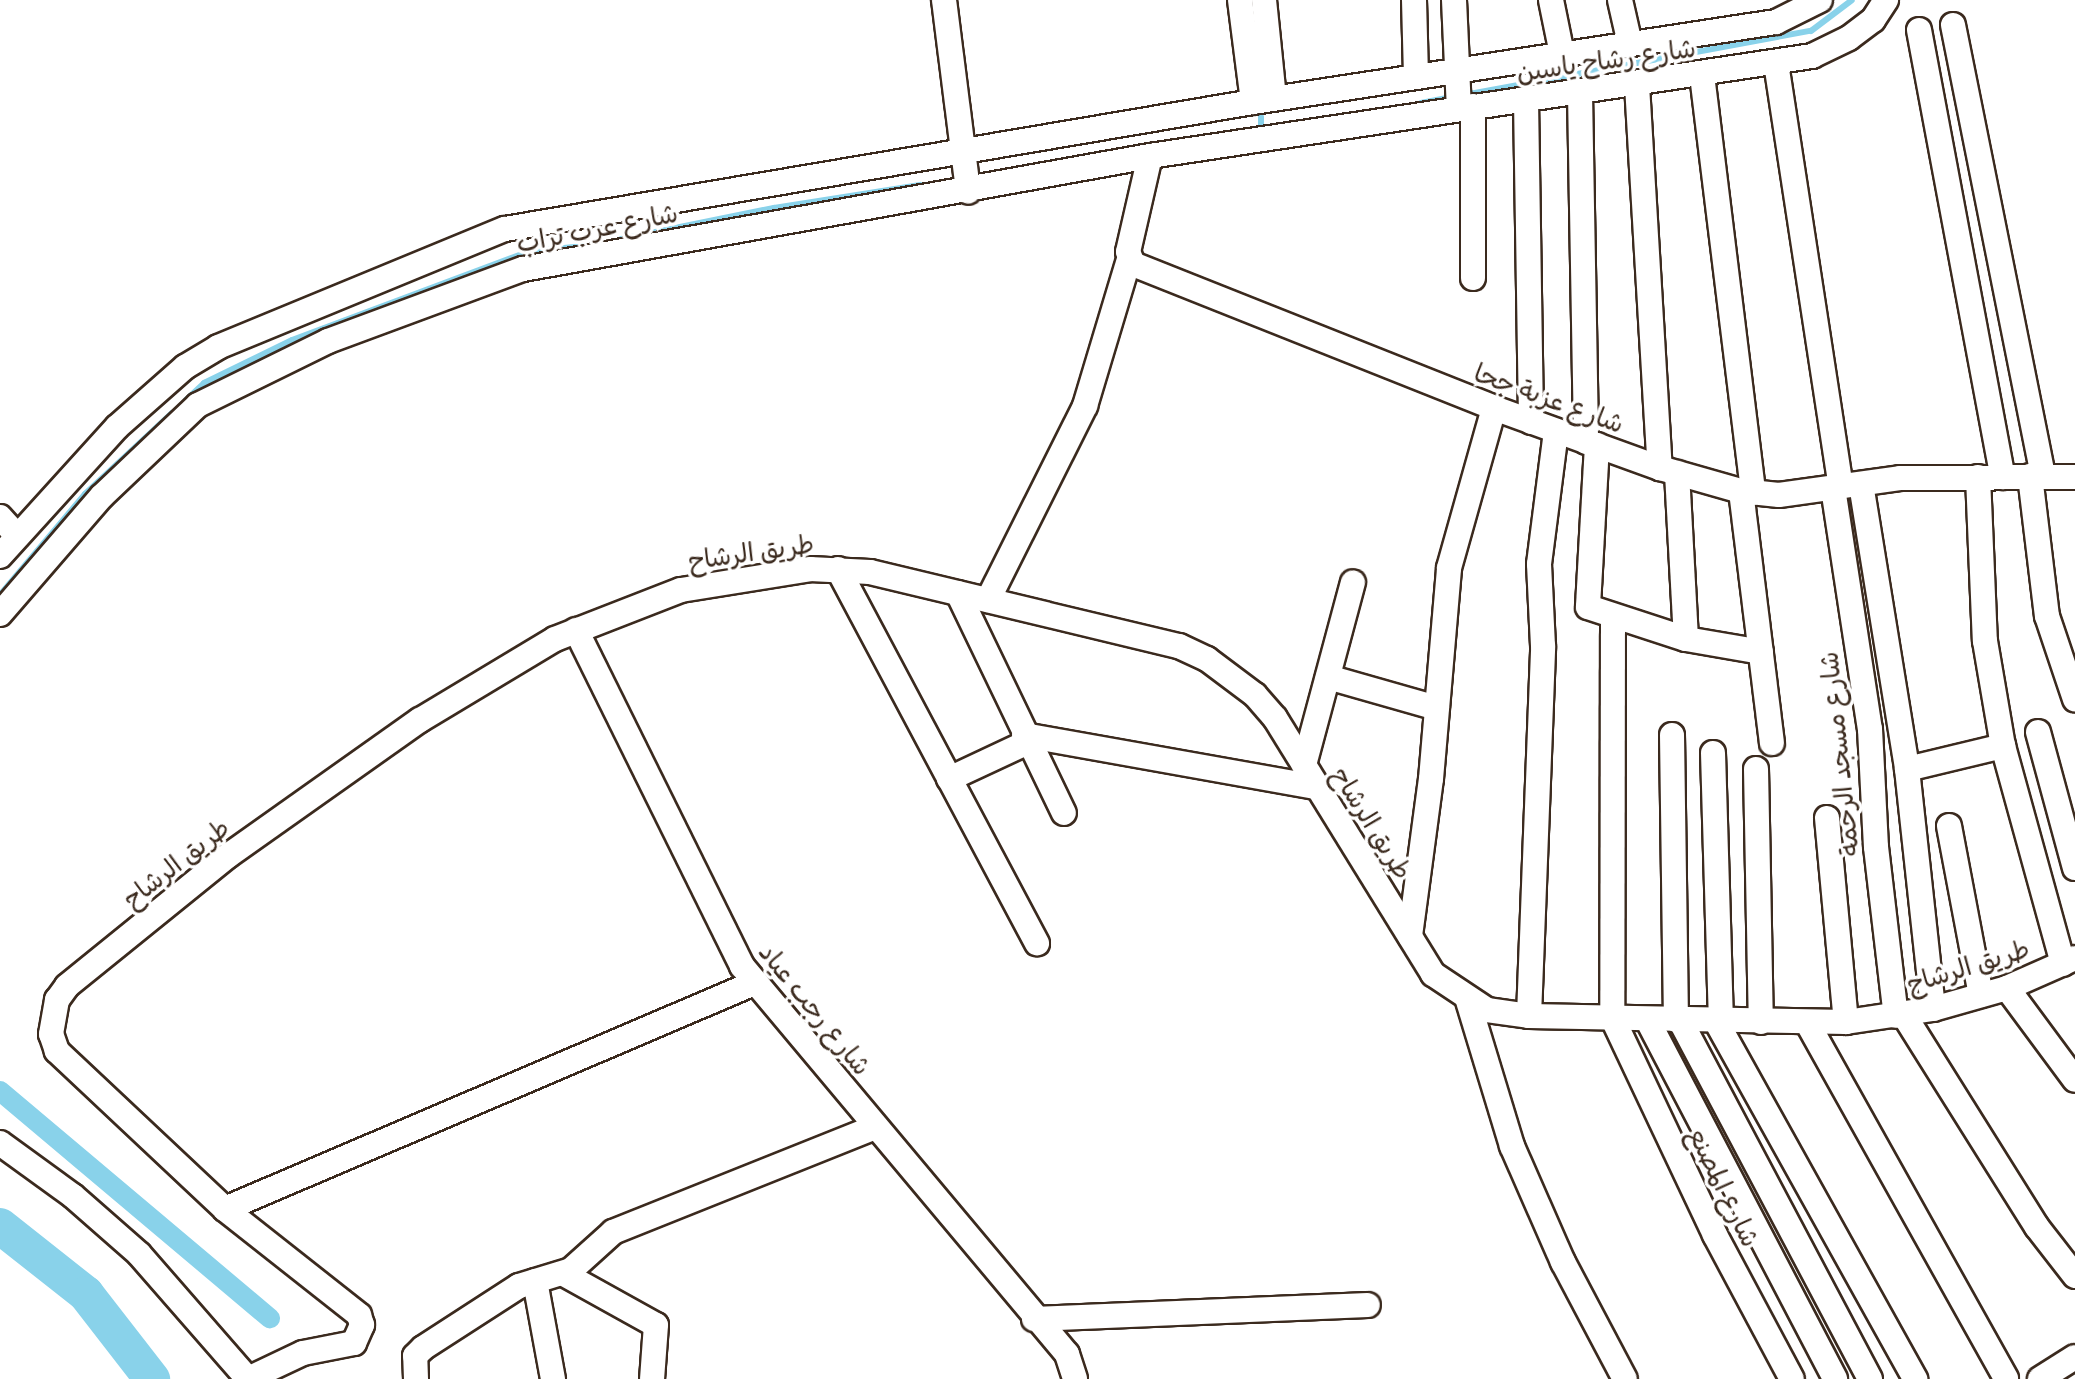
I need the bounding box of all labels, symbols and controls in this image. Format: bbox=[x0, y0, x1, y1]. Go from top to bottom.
street label: شارع رشاح ياسين bbox=[1514, 32, 1698, 88]
street label: شارع عرب تراب bbox=[514, 197, 680, 259]
street label: شارع عزبة جحا bbox=[1470, 356, 1628, 440]
street label: طريق الرشاح bbox=[686, 528, 816, 576]
street label: شارع مسجد الرحمة bbox=[1813, 650, 1865, 858]
street label: طريق الرشاح bbox=[1325, 761, 1419, 885]
street label: طريق الرشاح bbox=[116, 812, 236, 914]
street label: طريق الرشاح bbox=[1903, 933, 2033, 999]
street label: شارع رجب عياد bbox=[752, 937, 878, 1081]
street label: شارع المصنع bbox=[1682, 1122, 1766, 1252]

